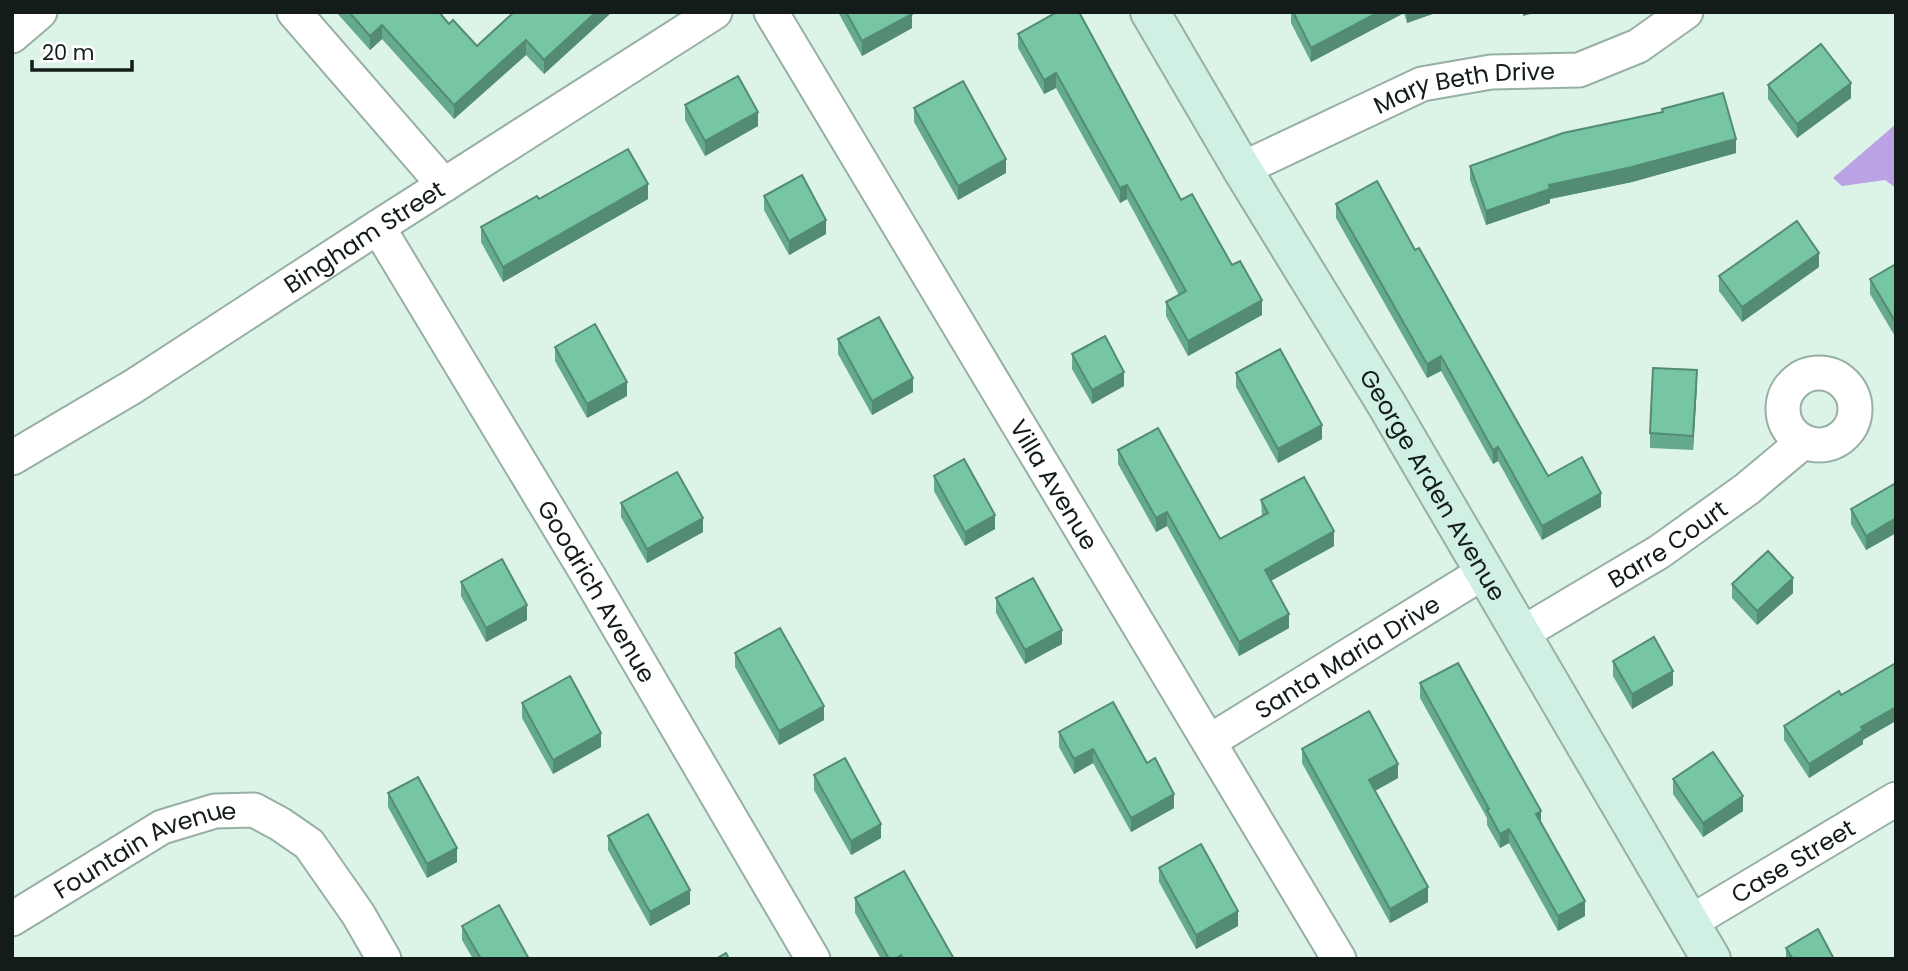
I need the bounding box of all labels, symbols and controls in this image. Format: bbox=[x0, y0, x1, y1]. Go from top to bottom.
scale bar bbox=[32, 28, 131, 72]
text: 20 m bbox=[42, 38, 95, 67]
street label: Mary Beth Drive bbox=[1368, 54, 1555, 121]
street label: Bingham Street bbox=[277, 172, 451, 301]
street label: George Arden Avenue bbox=[1352, 362, 1514, 607]
street label: Villa Avenue bbox=[1003, 413, 1106, 556]
street label: Barre Court bbox=[1601, 492, 1734, 595]
street label: Goodrich Avenue bbox=[530, 494, 664, 689]
street label: Santa Maria Drive bbox=[1248, 587, 1446, 726]
street label: Fountain Avenue bbox=[47, 793, 237, 906]
street label: Case Street bbox=[1725, 811, 1861, 911]

